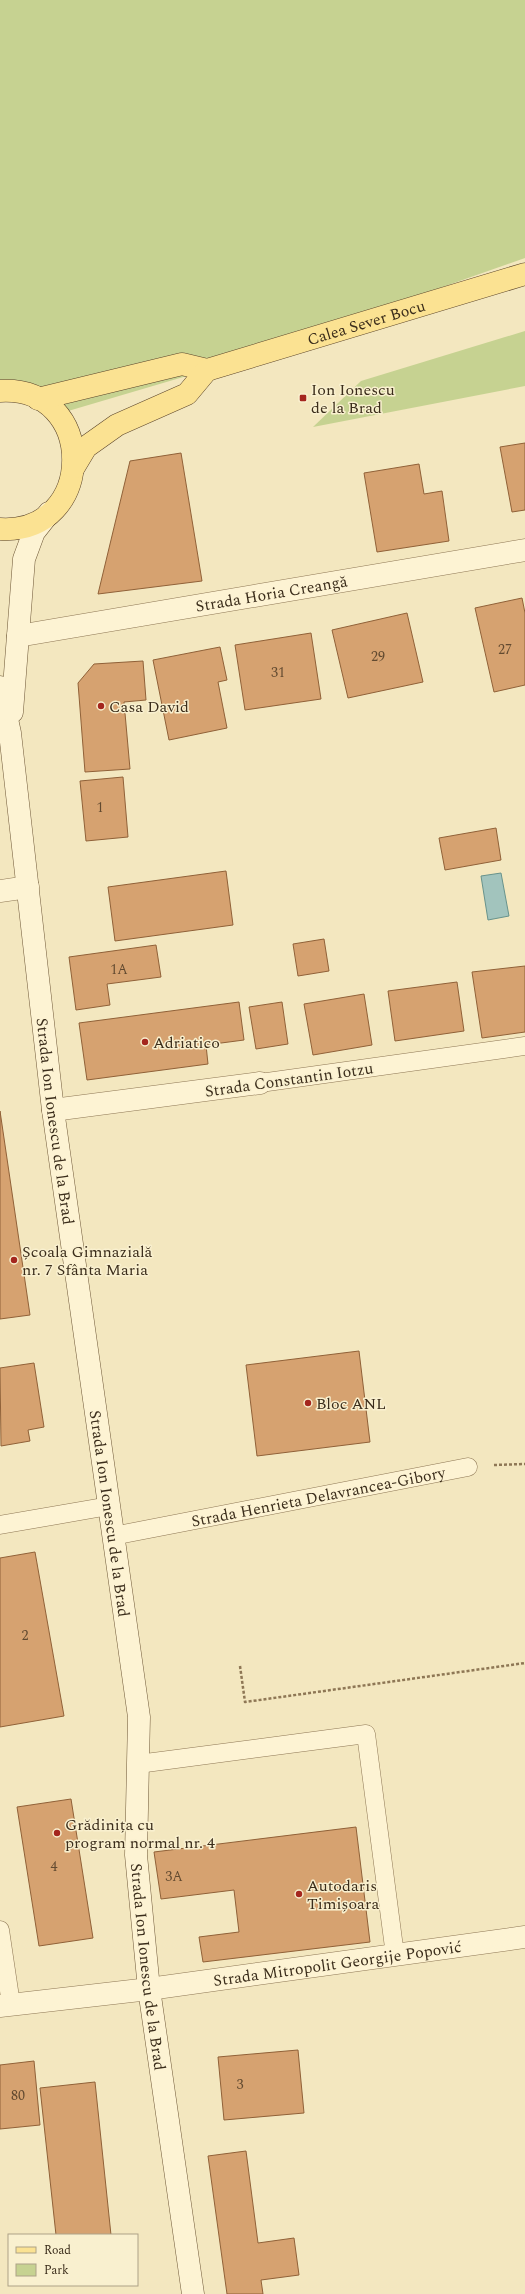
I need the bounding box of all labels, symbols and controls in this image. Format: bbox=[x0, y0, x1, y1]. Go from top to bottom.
street label: Calea Sever Bocu bbox=[304, 294, 428, 352]
place label: Ion Ionescu de la Brad bbox=[311, 378, 395, 420]
marker: Ion Ionescu de la Brad bbox=[298, 393, 308, 403]
street label: Strada Horia Creangă bbox=[194, 569, 350, 619]
house number: 27 bbox=[498, 639, 512, 660]
house number: 29 bbox=[371, 646, 385, 667]
house number: 31 bbox=[271, 662, 285, 683]
place label: Casa David bbox=[109, 695, 189, 719]
marker: Casa David bbox=[96, 701, 106, 711]
house number: 1 bbox=[97, 797, 104, 818]
house number: 1A bbox=[110, 959, 128, 980]
street label: Strada Ion Ionescu de la Brad bbox=[30, 1017, 80, 1226]
place label: Adriatico bbox=[153, 1031, 220, 1055]
marker: Adriatico bbox=[140, 1037, 150, 1047]
street label: Strada Constantin Iotzu bbox=[203, 1056, 375, 1104]
place label: Școala Gimnazială nr. 7 Sfânta Maria bbox=[22, 1240, 153, 1282]
marker: Școala Gimnazială nr. 7 Sfânta Maria bbox=[9, 1255, 19, 1265]
place label: Bloc ANL bbox=[316, 1392, 386, 1416]
marker: Bloc ANL bbox=[303, 1398, 313, 1408]
street label: Strada Ion Ionescu de la Brad bbox=[83, 1409, 136, 1619]
street label: Strada Henrieta Delavrancea-Gibory bbox=[189, 1460, 449, 1534]
house number: 2 bbox=[22, 1625, 29, 1646]
place label: Grădinița cu program normal nr. 4 bbox=[65, 1813, 215, 1855]
marker: Grădinița cu program normal nr. 4 bbox=[52, 1828, 62, 1838]
house number: 4 bbox=[51, 1856, 58, 1877]
street label: Strada Ion Ionescu de la Brad bbox=[124, 1862, 172, 2072]
house number: 3A bbox=[165, 1866, 183, 1887]
place label: Autodaris Timișoara bbox=[307, 1874, 379, 1916]
marker: Autodaris Timișoara bbox=[294, 1889, 304, 1899]
street label: Strada Mitropolit Georgije Popović bbox=[212, 1935, 463, 1993]
house number: 3 bbox=[237, 2074, 244, 2095]
house number: 80 bbox=[11, 2085, 25, 2106]
legend bbox=[8, 2234, 138, 2286]
text: Road bbox=[44, 2241, 71, 2260]
text: Park bbox=[44, 2261, 69, 2280]

